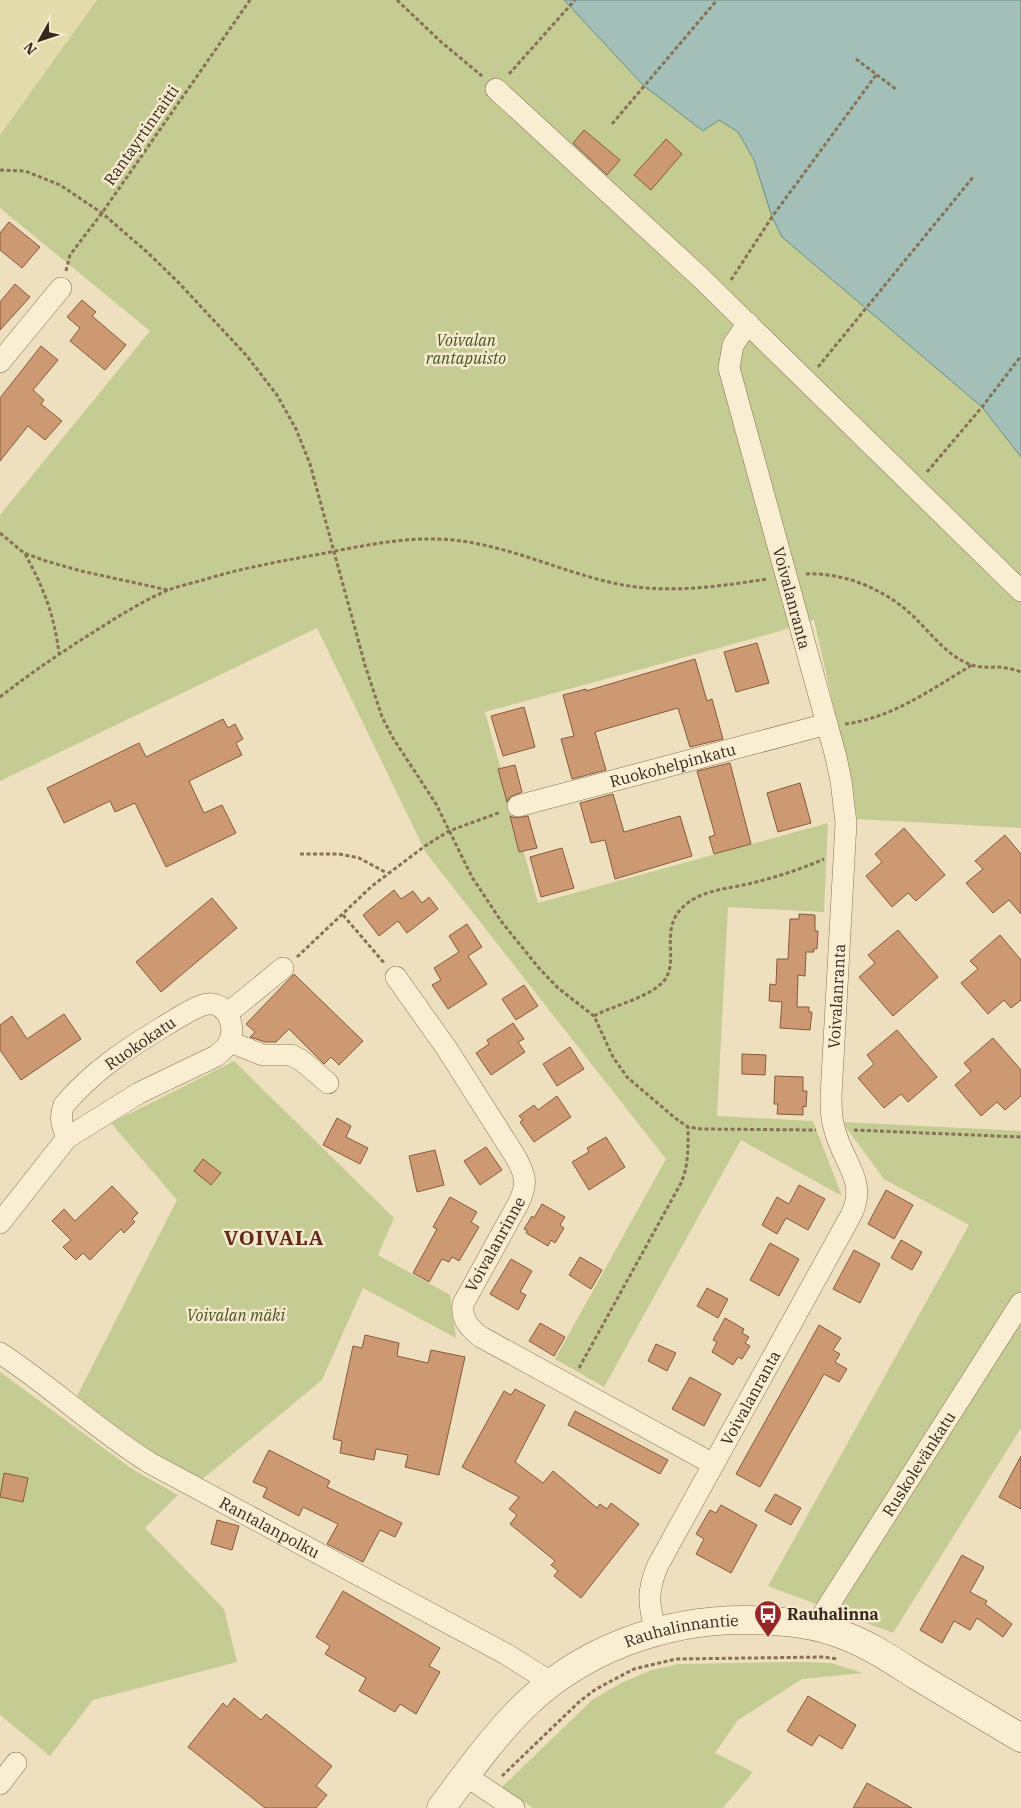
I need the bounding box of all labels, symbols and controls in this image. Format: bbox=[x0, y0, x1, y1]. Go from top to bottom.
north arrow bbox=[15, 15, 65, 65]
text: N bbox=[20, 38, 40, 58]
street label: Rantayrtinraitti bbox=[99, 81, 183, 189]
park label: Voivalan rantapuisto bbox=[426, 330, 506, 368]
street label: Voivalanranta bbox=[769, 545, 815, 652]
street label: Ruokohelpinkatu bbox=[607, 739, 738, 791]
street label: Voivalanranta bbox=[824, 943, 849, 1049]
street label: Ruokokatu bbox=[101, 1012, 179, 1074]
street label: Voivalanrinne bbox=[461, 1193, 529, 1295]
district label: VOIVALA bbox=[224, 1223, 324, 1251]
park label: Voivalan mäki bbox=[187, 1305, 286, 1325]
street label: Voivalanranta bbox=[716, 1347, 785, 1449]
street label: Ruskolevänkatu bbox=[878, 1407, 959, 1520]
street label: Rantalanpolku bbox=[216, 1492, 323, 1562]
bus stop icon: Rauhalinna bbox=[753, 1599, 783, 1638]
place label: Rauhalinna bbox=[787, 1604, 879, 1624]
street label: Rauhalinnantie bbox=[621, 1610, 739, 1651]

